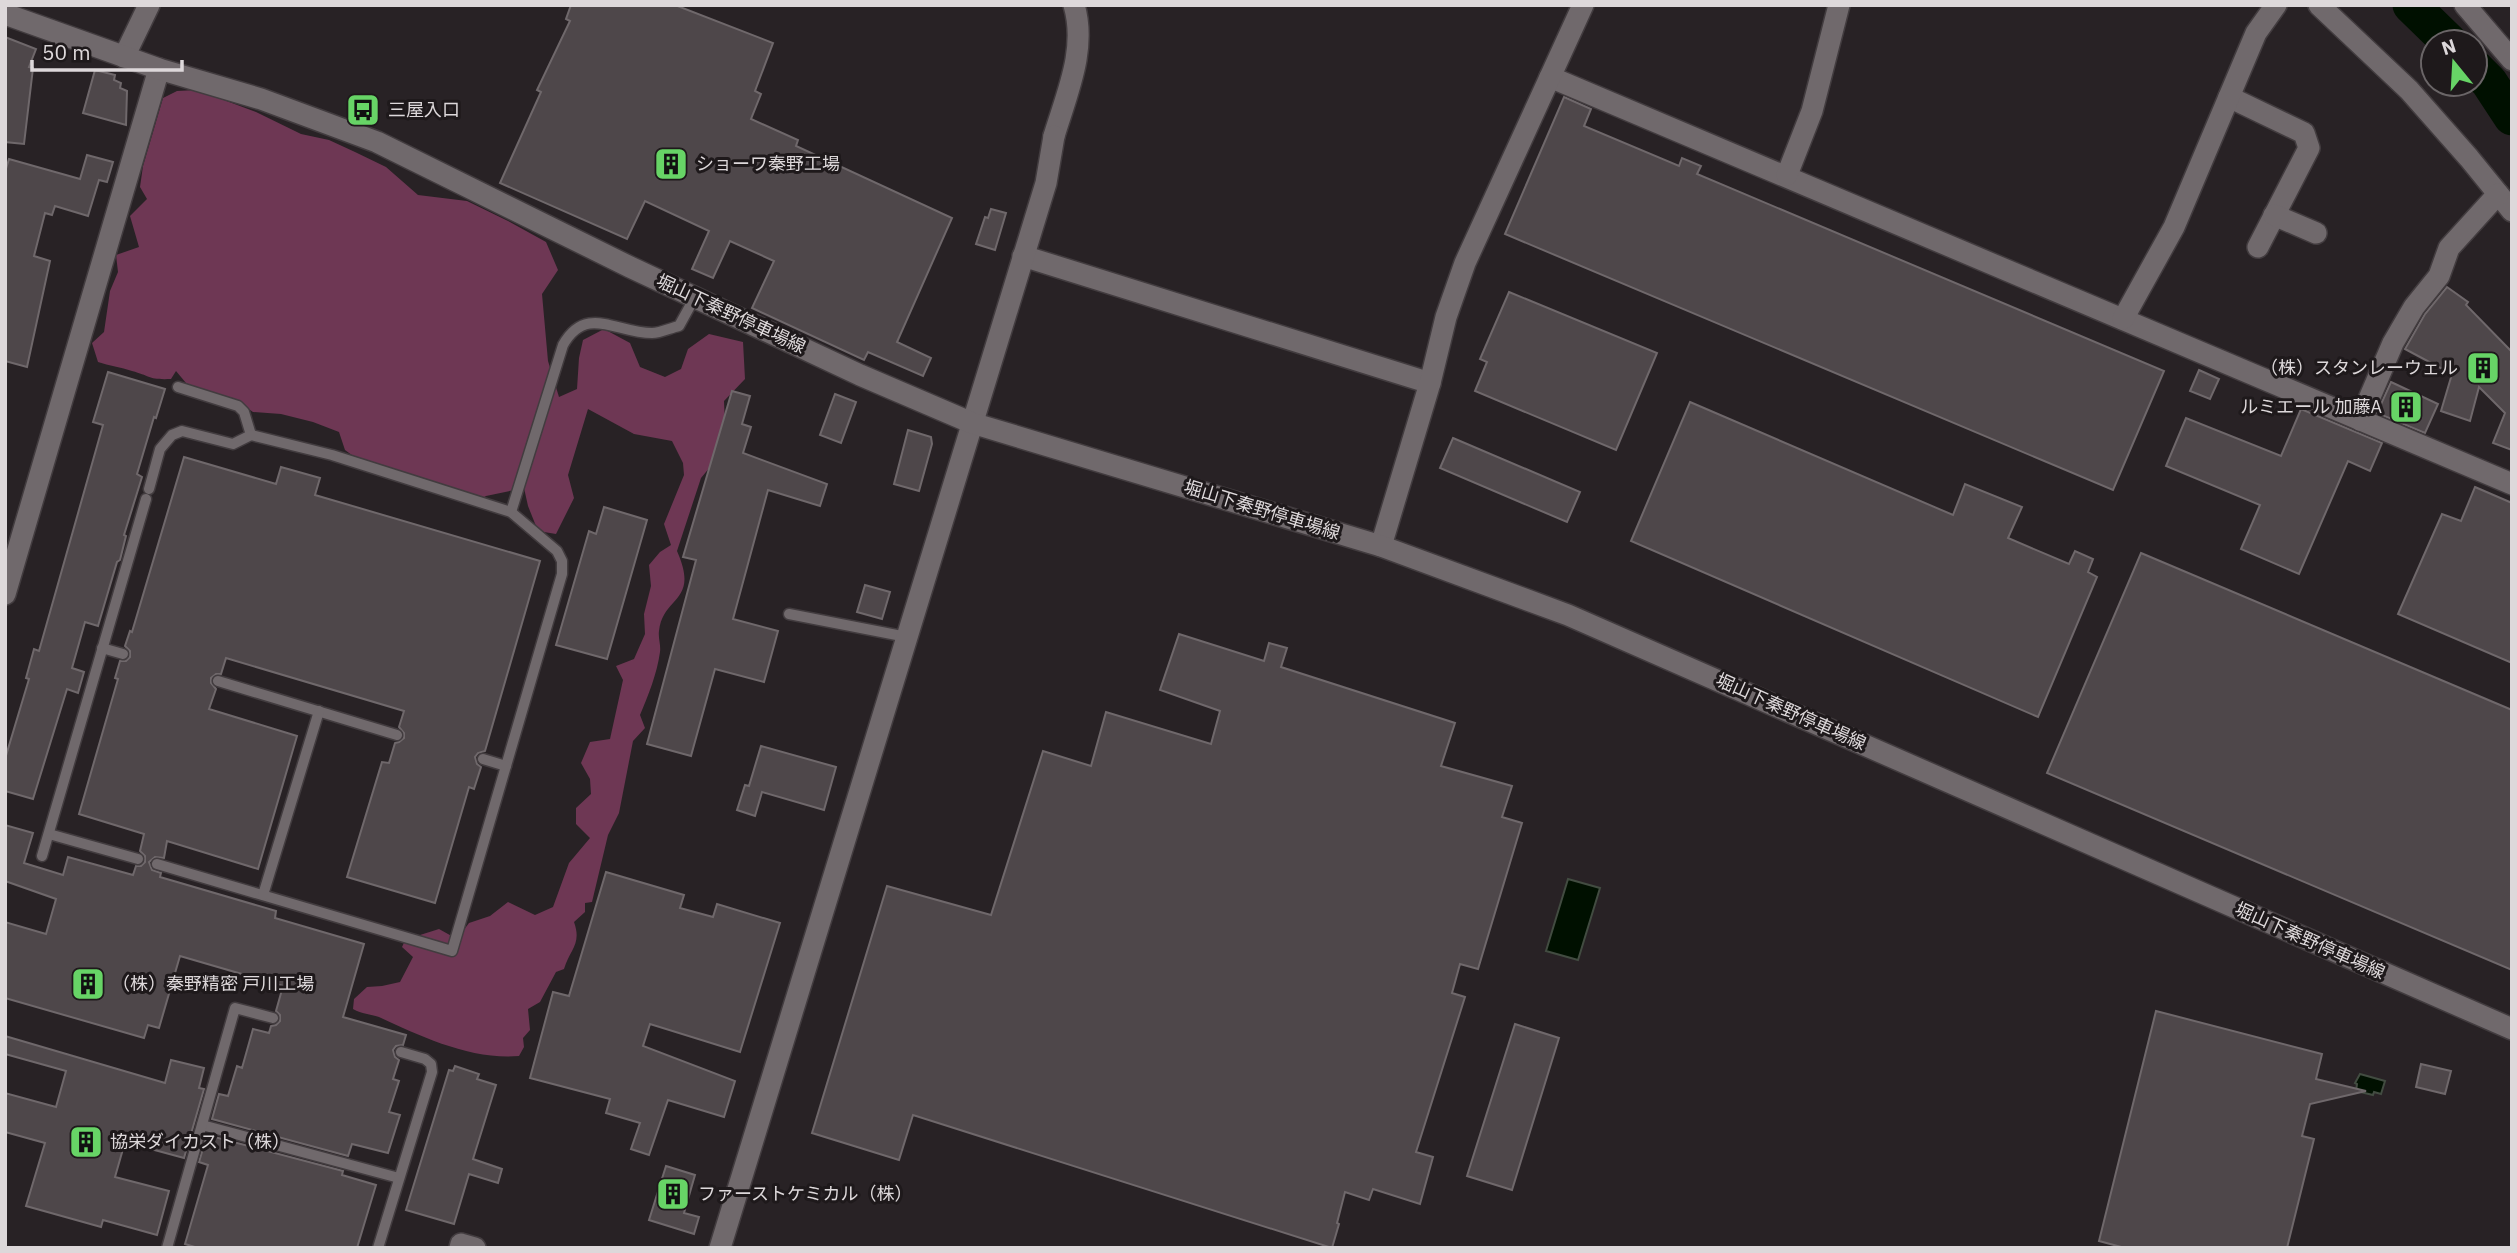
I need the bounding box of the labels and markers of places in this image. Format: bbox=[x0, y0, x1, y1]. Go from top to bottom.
bus stop icon: 三屋入口 bbox=[344, 91, 382, 129]
place label: 三屋入口 bbox=[388, 98, 460, 121]
building icon: ショーワ秦野工場 bbox=[652, 145, 690, 183]
place label: ショーワ秦野工場 bbox=[696, 152, 840, 175]
building icon: （株）スタンレーウェル bbox=[2464, 349, 2502, 387]
place label: （株）スタンレーウェル bbox=[2260, 356, 2458, 379]
building icon: ルミエール 加藤A bbox=[2387, 388, 2425, 426]
place label: ルミエール 加藤A bbox=[2240, 395, 2382, 418]
building icon: （株）秦野精密 戸川工場 bbox=[69, 965, 107, 1003]
place label: （株）秦野精密 戸川工場 bbox=[112, 972, 314, 995]
building icon: 協栄ダイカスト（株） bbox=[67, 1123, 105, 1161]
place label: 協栄ダイカスト（株） bbox=[110, 1130, 290, 1153]
building icon: ファーストケミカル（株） bbox=[654, 1175, 692, 1213]
place label: ファーストケミカル（株） bbox=[698, 1182, 913, 1205]

